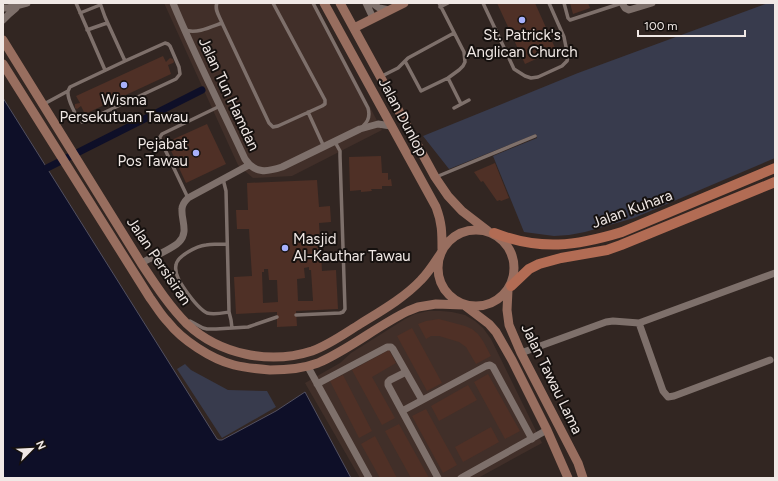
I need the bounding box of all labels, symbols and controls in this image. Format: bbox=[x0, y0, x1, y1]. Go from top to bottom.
scale bar bbox=[638, 12, 745, 38]
marker: St. Patrick's Anglican Church bbox=[517, 15, 527, 25]
text: 100 m bbox=[644, 19, 678, 33]
place label: St. Patrick's Anglican Church bbox=[466, 26, 578, 61]
street label: Jalan Tun Hamdan bbox=[195, 34, 263, 154]
street label: Jalan Dunlop bbox=[375, 75, 431, 159]
marker: Wisma Persekutuan Tawau bbox=[119, 80, 129, 90]
place label: Wisma Persekutuan Tawau bbox=[60, 91, 188, 126]
place label: Pejabat Pos Tawau bbox=[118, 135, 188, 170]
marker: Pejabat Pos Tawau bbox=[191, 148, 201, 158]
street label: Jalan Kuhara bbox=[589, 186, 675, 232]
street label: Jalan Persisiran bbox=[123, 214, 195, 308]
place label: Masjid Al-Kauthar Tawau bbox=[293, 230, 411, 265]
marker: Masjid Al-Kauthar Tawau bbox=[280, 243, 290, 253]
street label: Jalan Tawau Lama bbox=[518, 321, 586, 437]
north arrow bbox=[12, 429, 52, 469]
text: N bbox=[33, 439, 48, 452]

